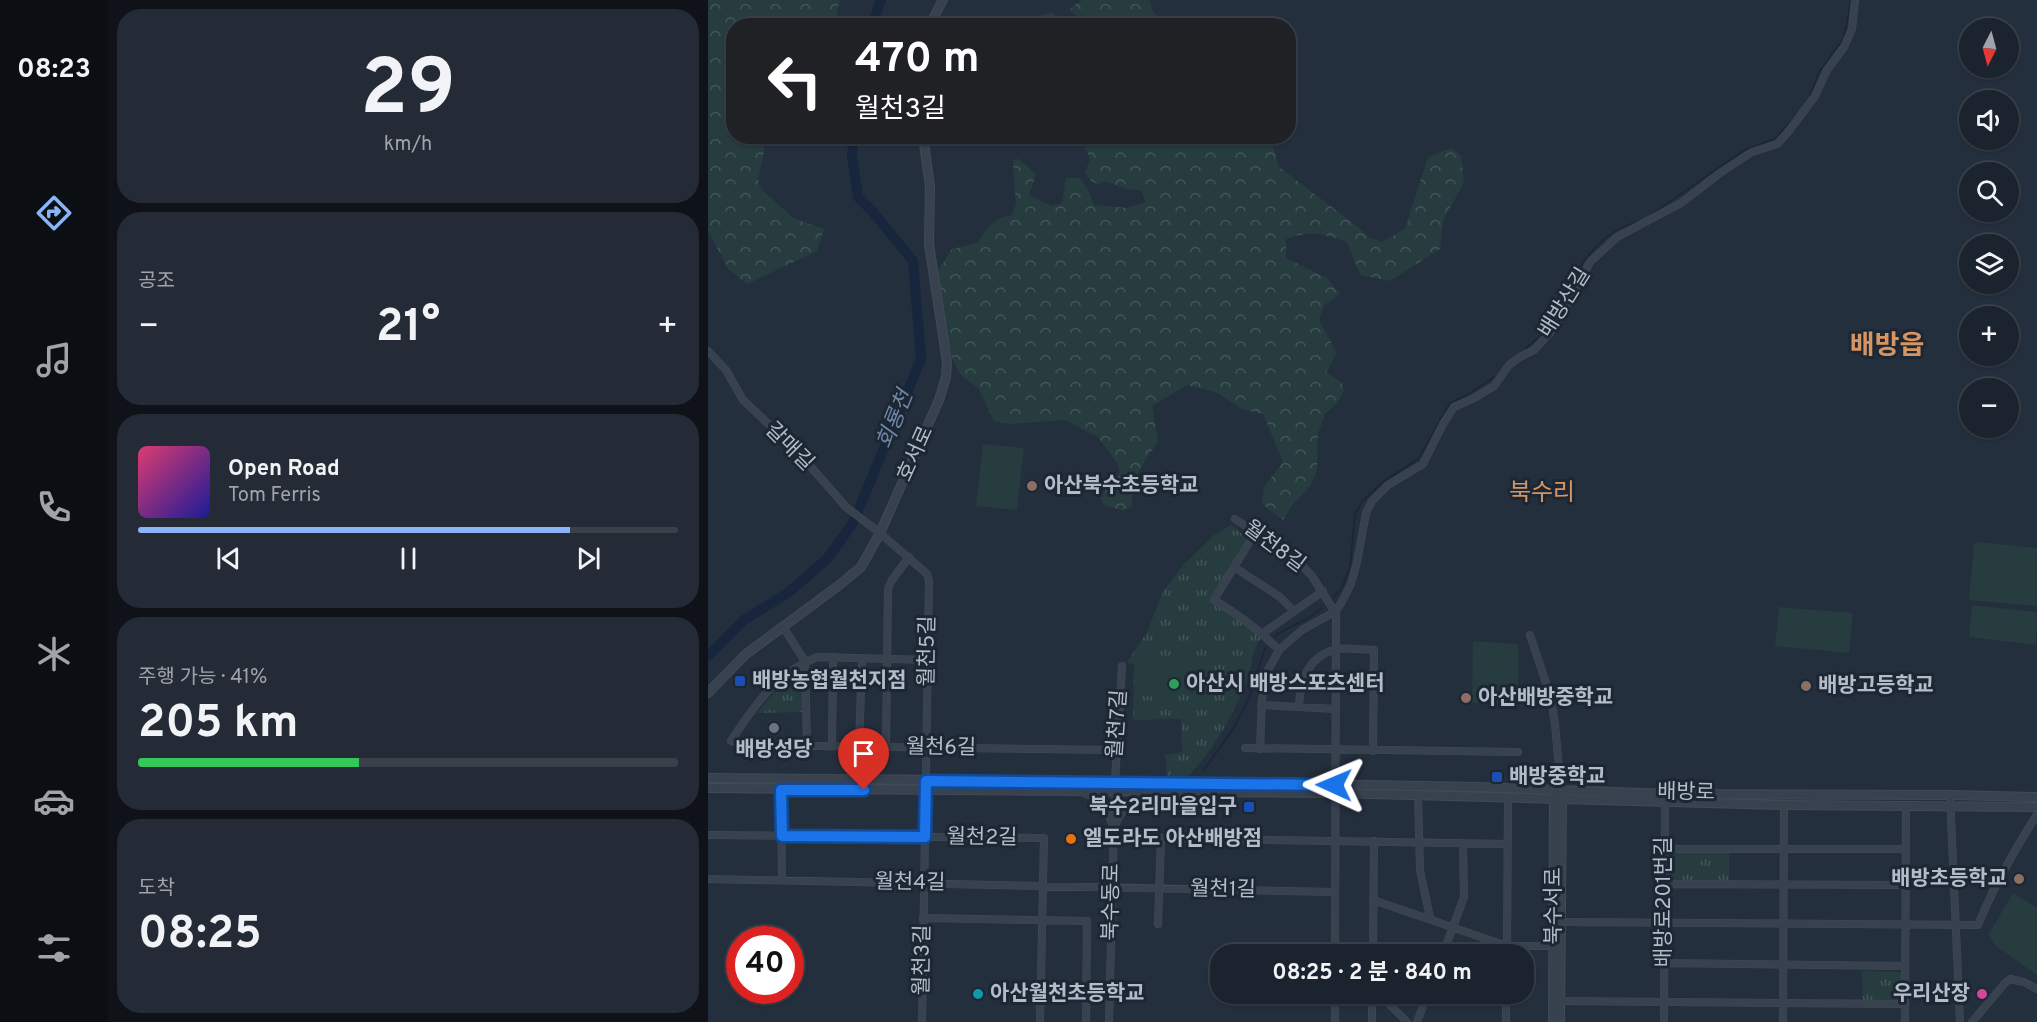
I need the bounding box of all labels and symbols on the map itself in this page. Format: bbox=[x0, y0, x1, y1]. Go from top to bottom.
north arrow bbox=[1959, 18, 2019, 78]
street label: 배방산길 bbox=[1533, 263, 1597, 343]
district label: 배방읍 bbox=[1850, 330, 1924, 364]
water label: 회룡천 bbox=[872, 384, 921, 453]
street label: 갈매길 bbox=[759, 417, 819, 477]
street label: 호서로 bbox=[892, 422, 940, 486]
place label: 아산북수초등학교 bbox=[1044, 473, 1199, 500]
marker: 아산북수초등학교 bbox=[1025, 479, 1039, 493]
district label: 북수리 bbox=[1509, 479, 1575, 509]
street label: 월천8길 bbox=[1238, 515, 1310, 579]
street label: 월천5길 bbox=[914, 615, 942, 687]
place label: 배방농협월천지점 bbox=[752, 668, 907, 695]
place label: 아산시 배방스포츠센터 bbox=[1186, 671, 1384, 698]
place label: 배방고등학교 bbox=[1818, 673, 1934, 700]
marker: 배방농협월천지점 bbox=[733, 674, 747, 688]
marker: 아산시 배방스포츠센터 bbox=[1167, 677, 1181, 691]
marker: 배방고등학교 bbox=[1799, 679, 1813, 693]
place label: 아산배방중학교 bbox=[1478, 685, 1613, 712]
street label: 월천7길 bbox=[1102, 689, 1134, 759]
marker: 아산배방중학교 bbox=[1459, 691, 1473, 705]
marker: 배방성당 bbox=[767, 721, 781, 735]
pin bbox=[838, 728, 889, 790]
street label: 월천6길 bbox=[906, 734, 976, 762]
place label: 배방성당 bbox=[735, 737, 813, 764]
position arrow bbox=[1302, 753, 1366, 817]
place label: 배방중학교 bbox=[1509, 764, 1606, 791]
marker: 배방중학교 bbox=[1490, 770, 1504, 784]
street label: 배방로 bbox=[1657, 779, 1715, 807]
place label: 북수2리마을입구 bbox=[1089, 794, 1237, 821]
marker: 북수2리마을입구 bbox=[1242, 800, 1256, 814]
street label: 월천2길 bbox=[946, 824, 1018, 852]
place label: 엘도라도 아산배방점 bbox=[1083, 826, 1262, 853]
marker: 엘도라도 아산배방점 bbox=[1064, 832, 1078, 846]
street label: 배방로201번길 bbox=[1651, 837, 1678, 967]
street label: 북수동로 bbox=[1098, 863, 1126, 941]
place label: 배방초등학교 bbox=[1891, 866, 2007, 893]
street label: 북수서로 bbox=[1541, 867, 1568, 945]
street label: 월천4길 bbox=[874, 869, 946, 897]
marker: 배방초등학교 bbox=[2012, 872, 2026, 886]
street label: 월천1길 bbox=[1190, 876, 1256, 904]
street label: 월천3길 bbox=[909, 924, 937, 996]
speed limit sign: 40 bbox=[726, 926, 804, 1004]
place label: 아산월천초등학교 bbox=[990, 981, 1145, 1008]
place label: 우리산장 bbox=[1893, 981, 1970, 1008]
marker: 아산월천초등학교 bbox=[971, 987, 985, 1001]
marker: 우리산장 bbox=[1975, 987, 1989, 1001]

